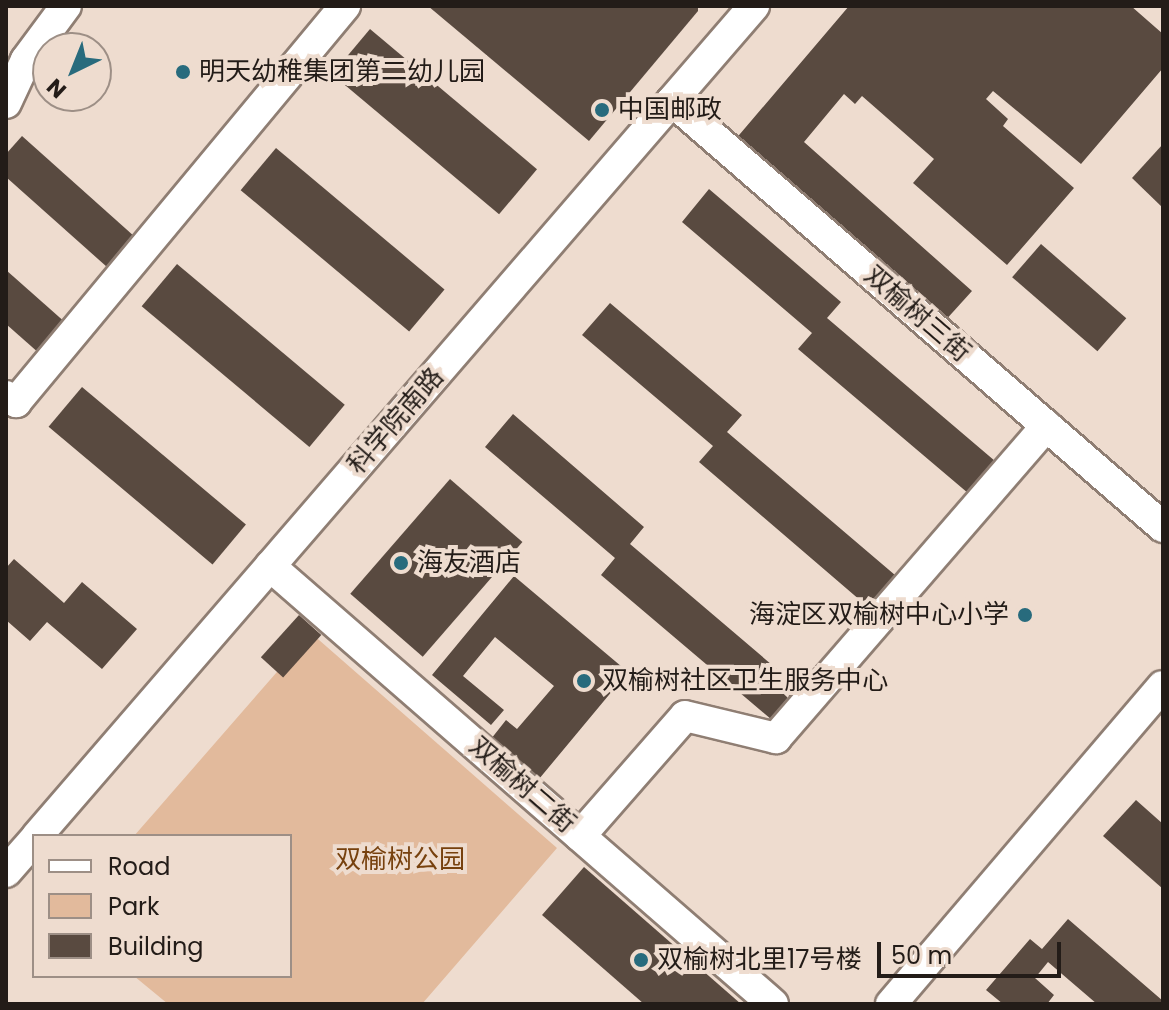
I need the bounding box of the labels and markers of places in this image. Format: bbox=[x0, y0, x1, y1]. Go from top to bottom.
place label: 明天幼稚集团第二幼儿园 bbox=[199, 56, 485, 88]
marker: 明天幼稚集团第二幼儿园 bbox=[174, 63, 192, 81]
place label: 中国邮政 bbox=[618, 94, 722, 126]
marker: 中国邮政 bbox=[593, 101, 611, 119]
place label: 海友酒店 bbox=[417, 547, 521, 579]
marker: 海友酒店 bbox=[392, 554, 410, 572]
place label: 海淀区双榆树中心小学 bbox=[749, 599, 1009, 631]
marker: 海淀区双榆树中心小学 bbox=[1016, 606, 1034, 624]
place label: 双榆树社区卫生服务中心 bbox=[602, 665, 888, 697]
marker: 双榆树社区卫生服务中心 bbox=[573, 670, 595, 692]
place label: 双榆树北里17号楼 bbox=[657, 944, 862, 976]
marker: 双榆树北里17号楼 bbox=[632, 951, 650, 969]

